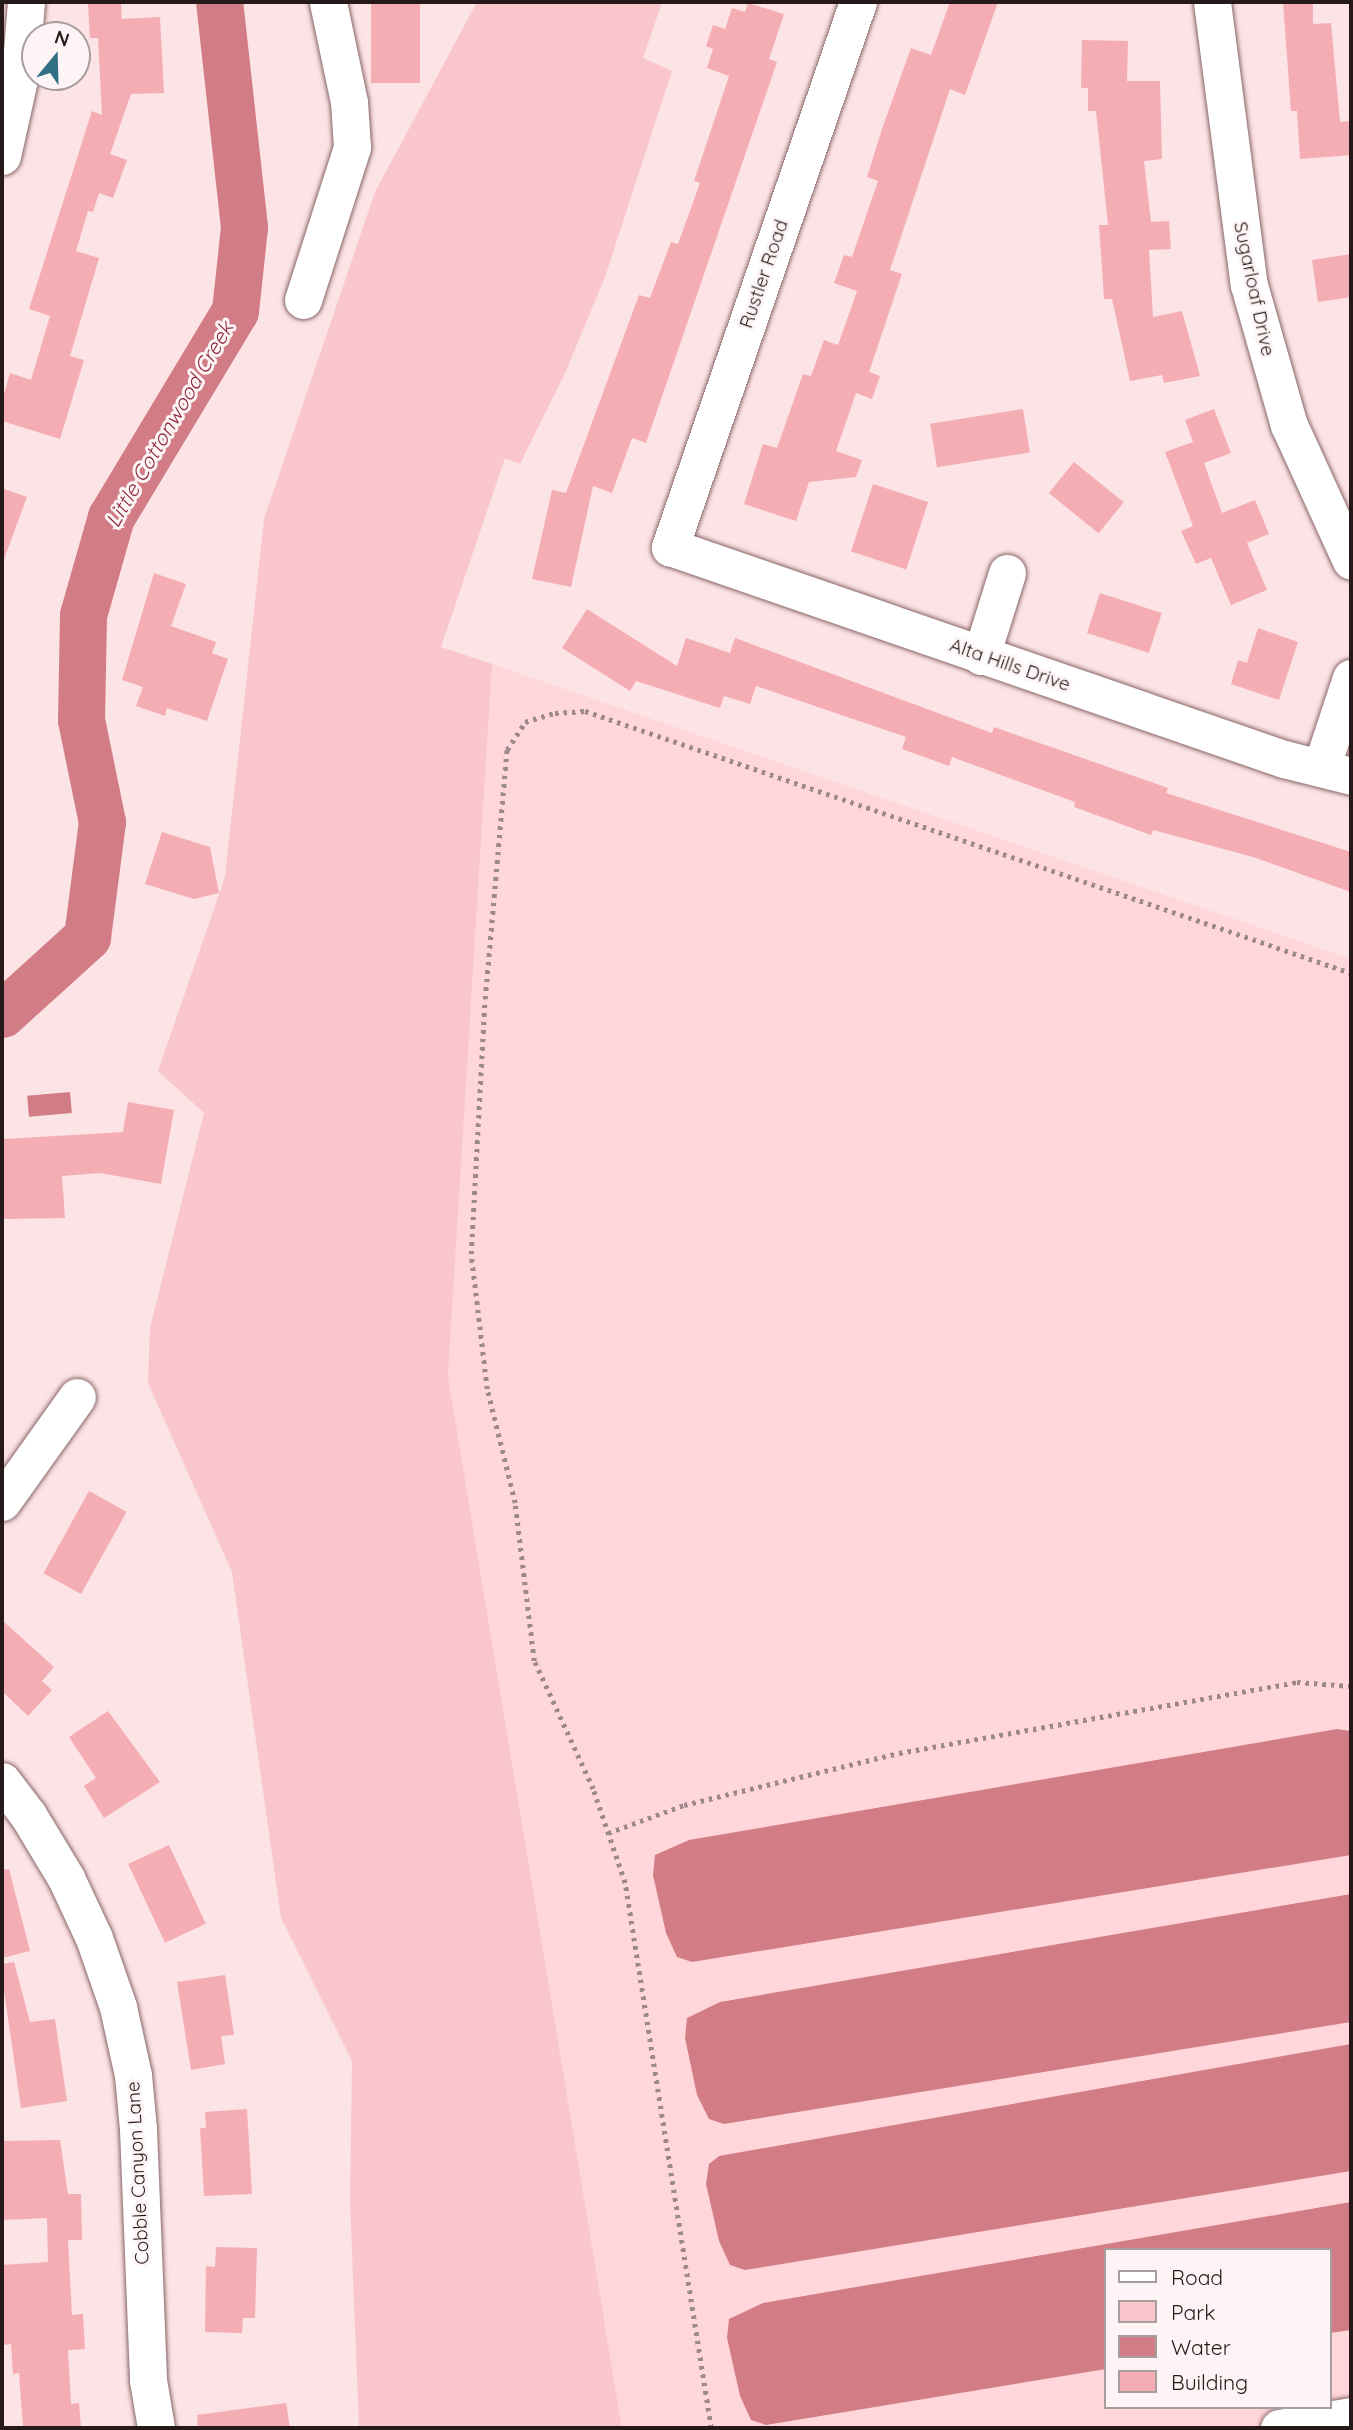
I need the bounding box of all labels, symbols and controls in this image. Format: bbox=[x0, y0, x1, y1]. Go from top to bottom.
north arrow bbox=[21, 21, 91, 91]
text: N bbox=[52, 24, 73, 52]
street label: Rustler Road bbox=[735, 217, 793, 331]
street label: Sugarloaf Drive bbox=[1229, 220, 1279, 358]
water label: Little Cottonwood Creek bbox=[100, 317, 238, 531]
street label: Alta Hills Drive bbox=[947, 634, 1073, 696]
street label: Cobble Canyon Lane bbox=[122, 2081, 154, 2265]
legend bbox=[1104, 2248, 1332, 2409]
text: Road bbox=[1171, 2264, 1223, 2290]
text: Park bbox=[1171, 2299, 1215, 2325]
text: Water bbox=[1171, 2334, 1231, 2360]
text: Building bbox=[1171, 2369, 1248, 2395]

